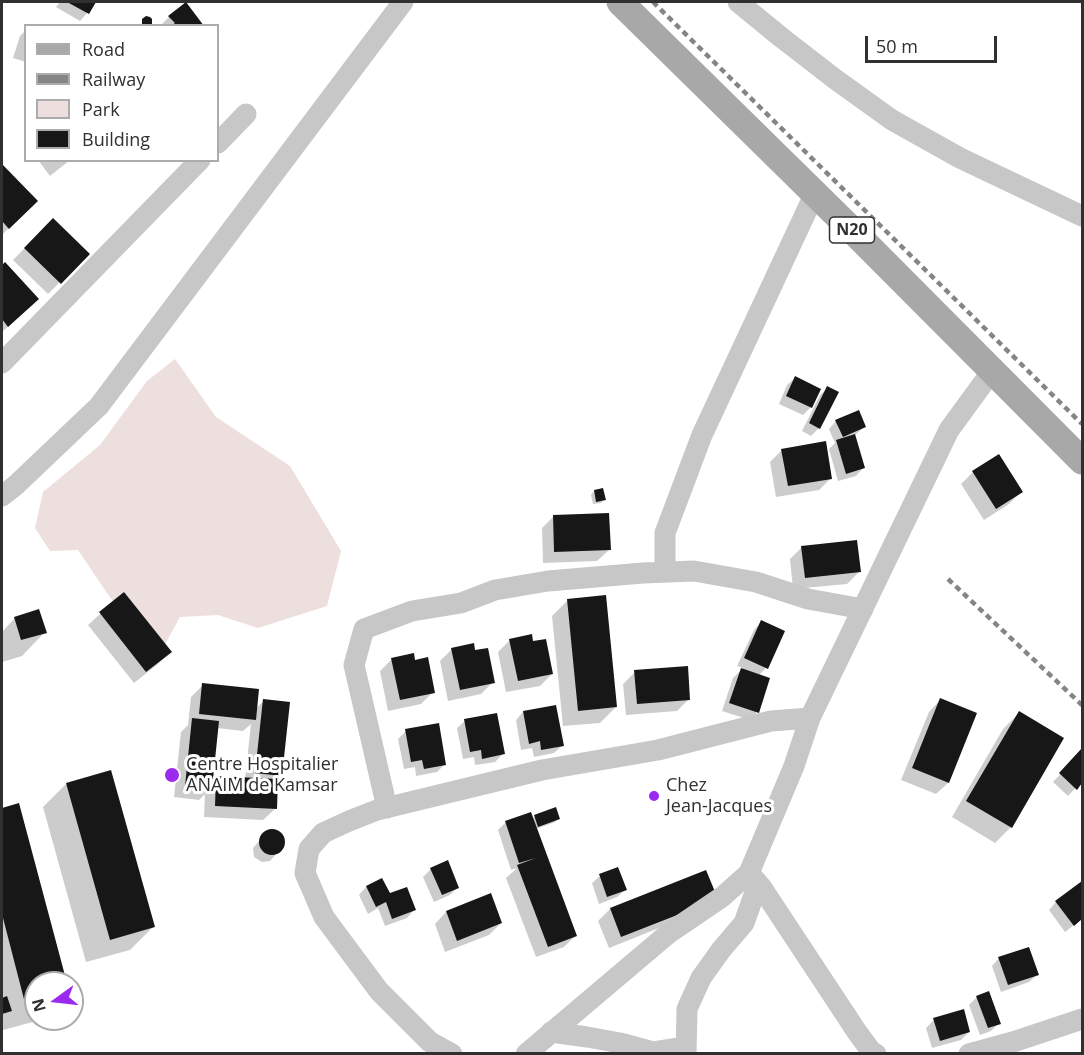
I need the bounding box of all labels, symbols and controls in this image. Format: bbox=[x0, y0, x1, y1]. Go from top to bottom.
legend bbox=[24, 24, 219, 162]
scale bar bbox=[868, 24, 1000, 62]
text: 50 m bbox=[876, 34, 918, 58]
text: Road bbox=[82, 37, 125, 61]
text: Railway bbox=[82, 67, 145, 91]
text: Park bbox=[82, 97, 120, 121]
text: Building bbox=[82, 127, 150, 151]
road number: N20 bbox=[830, 217, 874, 243]
place label: Centre Hospitalier ANAIM de Kamsar bbox=[186, 754, 338, 796]
marker: Centre Hospitalier ANAIM de Kamsar bbox=[163, 766, 181, 784]
place label: Chez Jean-Jacques bbox=[666, 775, 772, 818]
marker: Chez Jean-Jacques bbox=[647, 789, 661, 803]
north arrow bbox=[24, 971, 84, 1031]
text: N bbox=[26, 996, 51, 1014]

